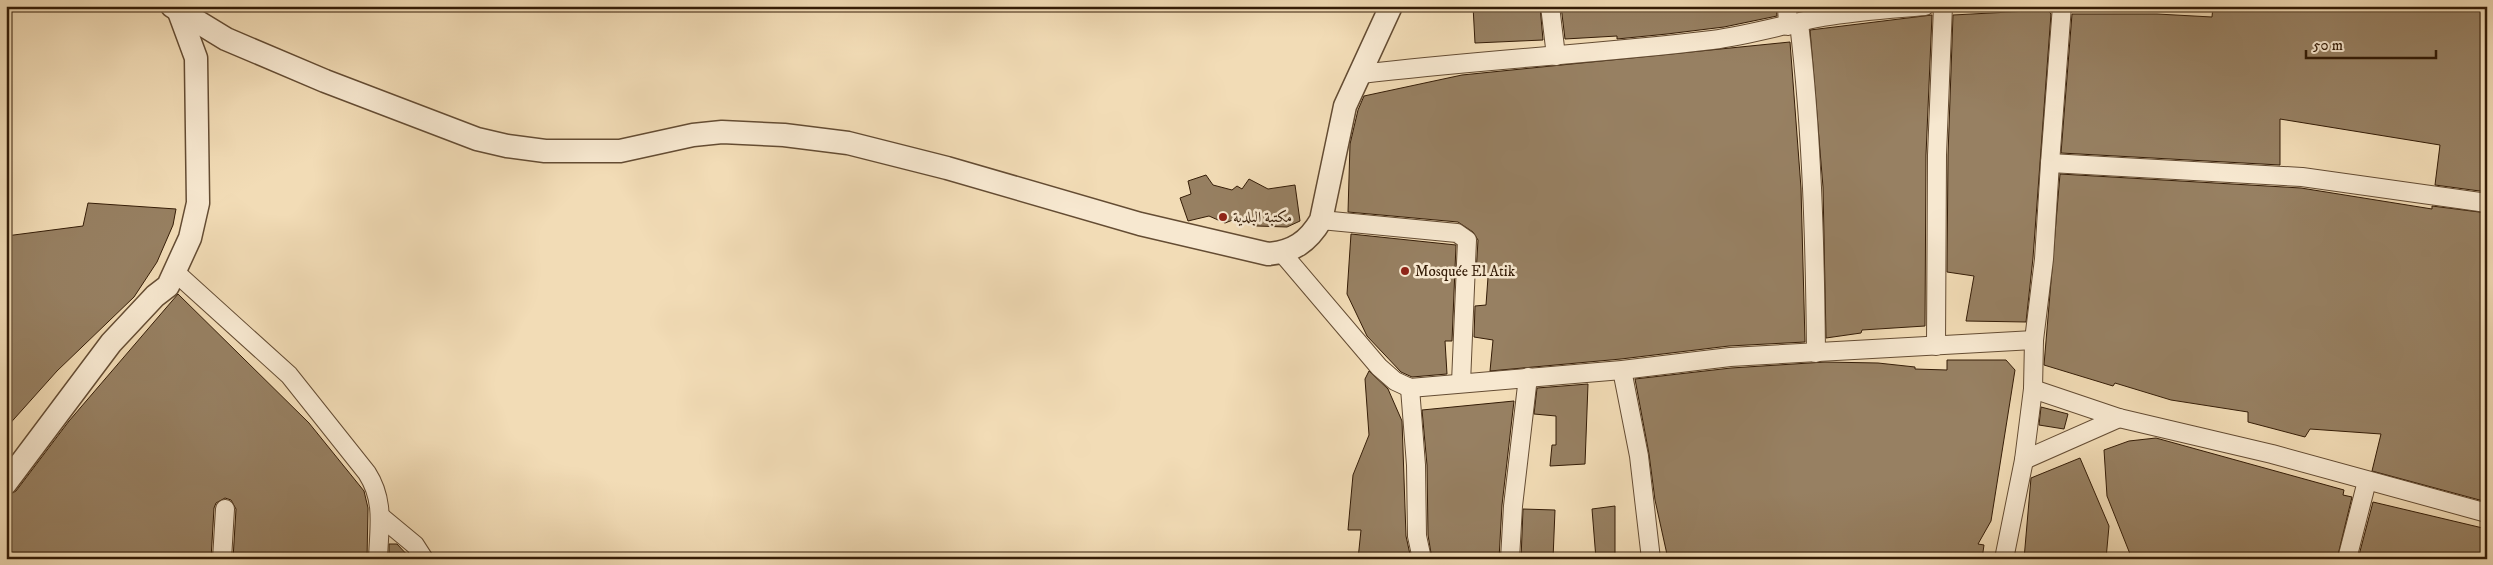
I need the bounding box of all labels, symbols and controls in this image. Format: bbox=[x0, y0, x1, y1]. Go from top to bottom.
scale bar bbox=[2306, 28, 2436, 60]
text: 50 m bbox=[2313, 36, 2343, 55]
place label: مكتبة البلدية bbox=[1233, 208, 1292, 227]
marker: مكتبة البلدية bbox=[1217, 211, 1229, 223]
place label: Mosquée El Atik bbox=[1415, 262, 1516, 281]
marker: Mosquée El Atik bbox=[1399, 265, 1411, 277]

